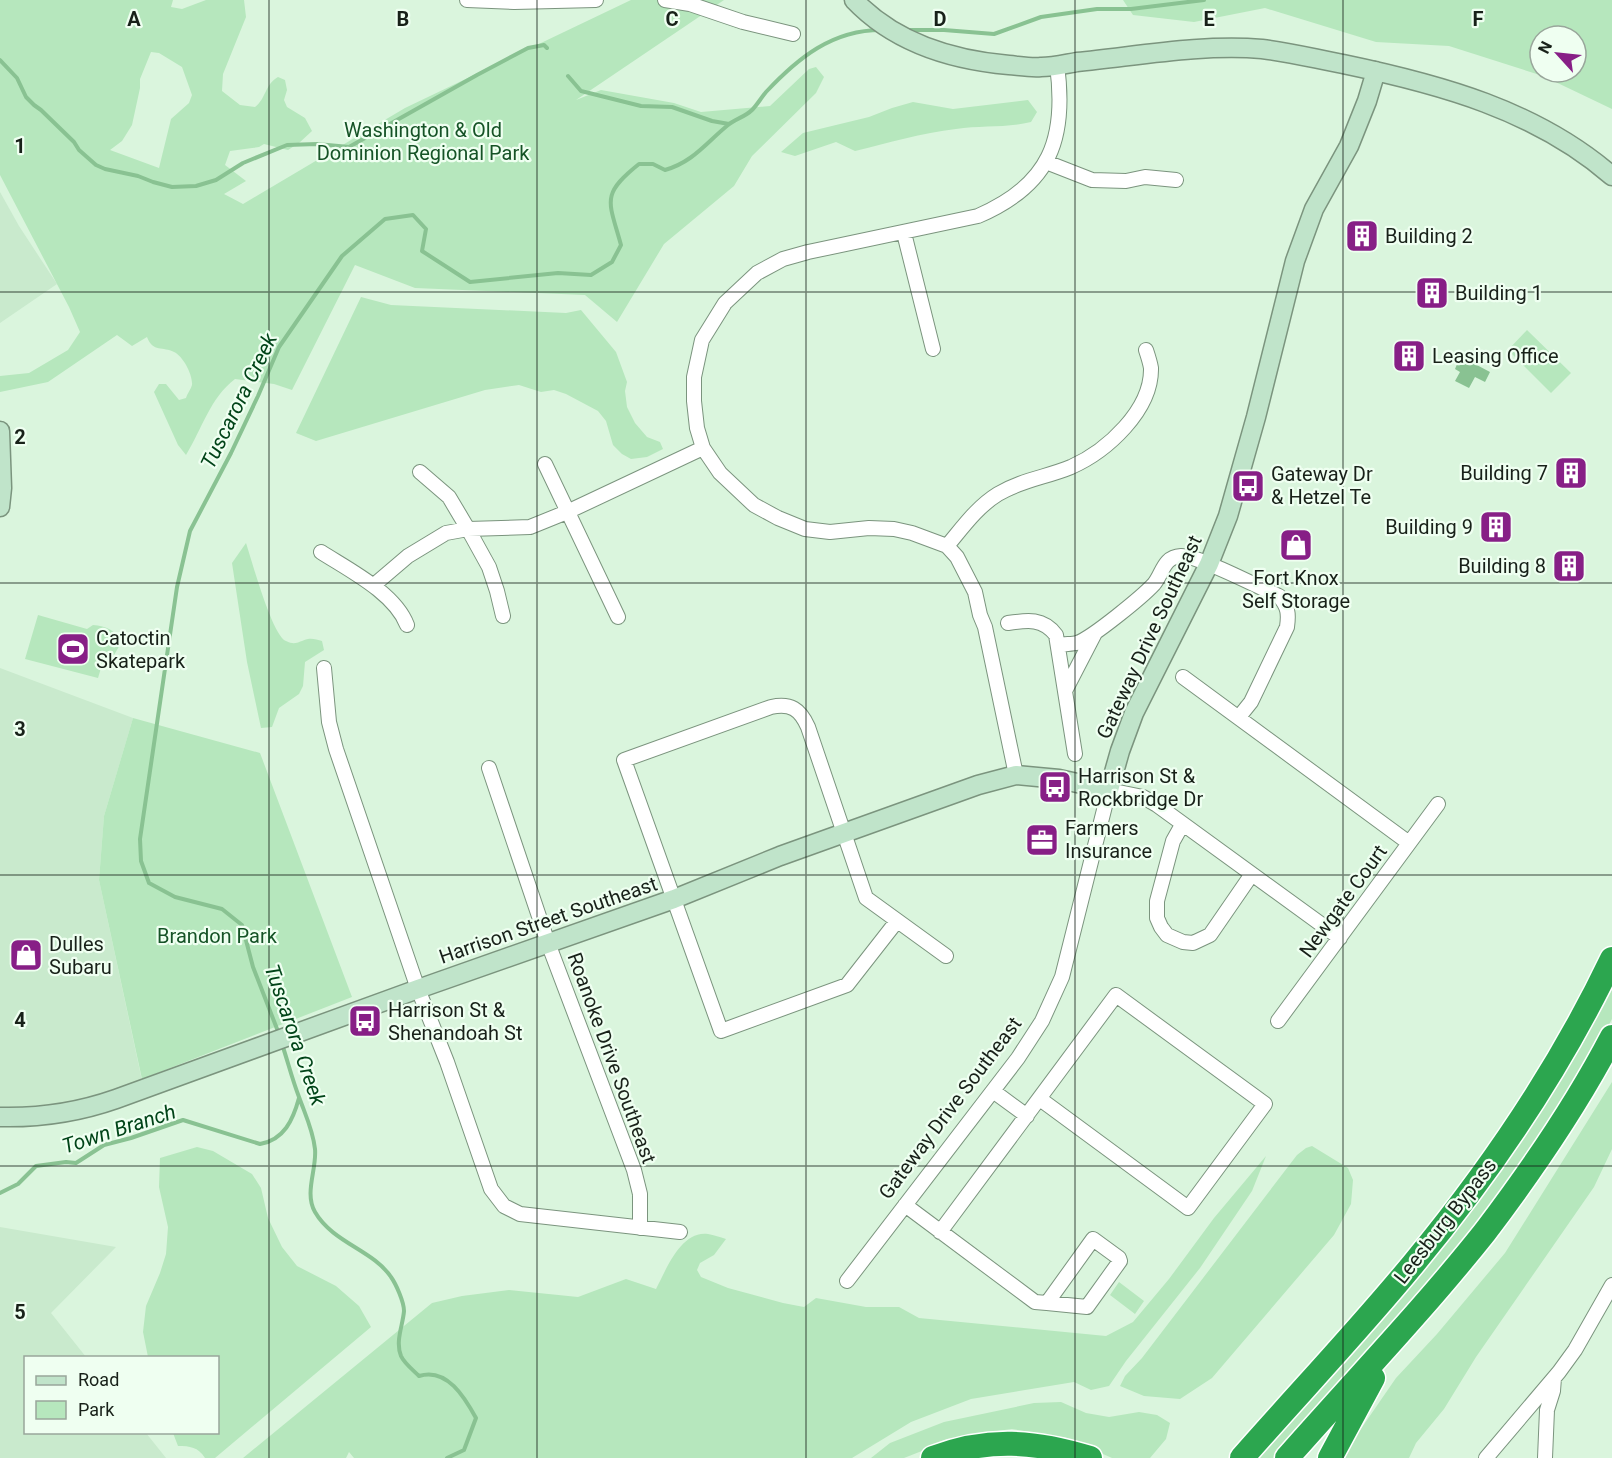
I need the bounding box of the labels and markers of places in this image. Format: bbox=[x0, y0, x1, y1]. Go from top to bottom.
building icon: Building 2 bbox=[1344, 218, 1380, 254]
place label: Building 2 bbox=[1385, 224, 1473, 248]
building icon: Building 1 bbox=[1414, 275, 1450, 311]
place label: Building 1 bbox=[1455, 281, 1543, 305]
building icon: Leasing Office bbox=[1391, 338, 1427, 374]
place label: Leasing Office bbox=[1432, 344, 1559, 368]
building icon: Building 7 bbox=[1553, 455, 1589, 491]
place label: Building 7 bbox=[1460, 461, 1548, 485]
place label: Gateway Dr & Hetzel Te bbox=[1271, 462, 1373, 509]
bus stop icon: Gateway Dr & Hetzel Te bbox=[1230, 468, 1266, 504]
building icon: Building 9 bbox=[1478, 509, 1514, 545]
place label: Building 9 bbox=[1385, 515, 1473, 539]
shop icon: Fort Knox Self Storage bbox=[1278, 527, 1314, 563]
building icon: Building 8 bbox=[1551, 548, 1587, 584]
place label: Building 8 bbox=[1458, 554, 1546, 578]
place label: Fort Knox Self Storage bbox=[1242, 566, 1350, 613]
place label: Catoctin Skatepark bbox=[96, 626, 186, 673]
sports icon: Catoctin Skatepark bbox=[55, 631, 91, 667]
place label: Harrison St & Rockbridge Dr bbox=[1078, 764, 1203, 811]
bus stop icon: Harrison St & Rockbridge Dr bbox=[1037, 769, 1073, 805]
place label: Farmers Insurance bbox=[1065, 816, 1152, 863]
office icon: Farmers Insurance bbox=[1024, 822, 1060, 858]
place label: Dulles Subaru bbox=[49, 932, 112, 979]
shop icon: Dulles Subaru bbox=[8, 937, 44, 973]
place label: Harrison St & Shenandoah St bbox=[388, 998, 522, 1045]
bus stop icon: Harrison St & Shenandoah St bbox=[347, 1003, 383, 1039]

